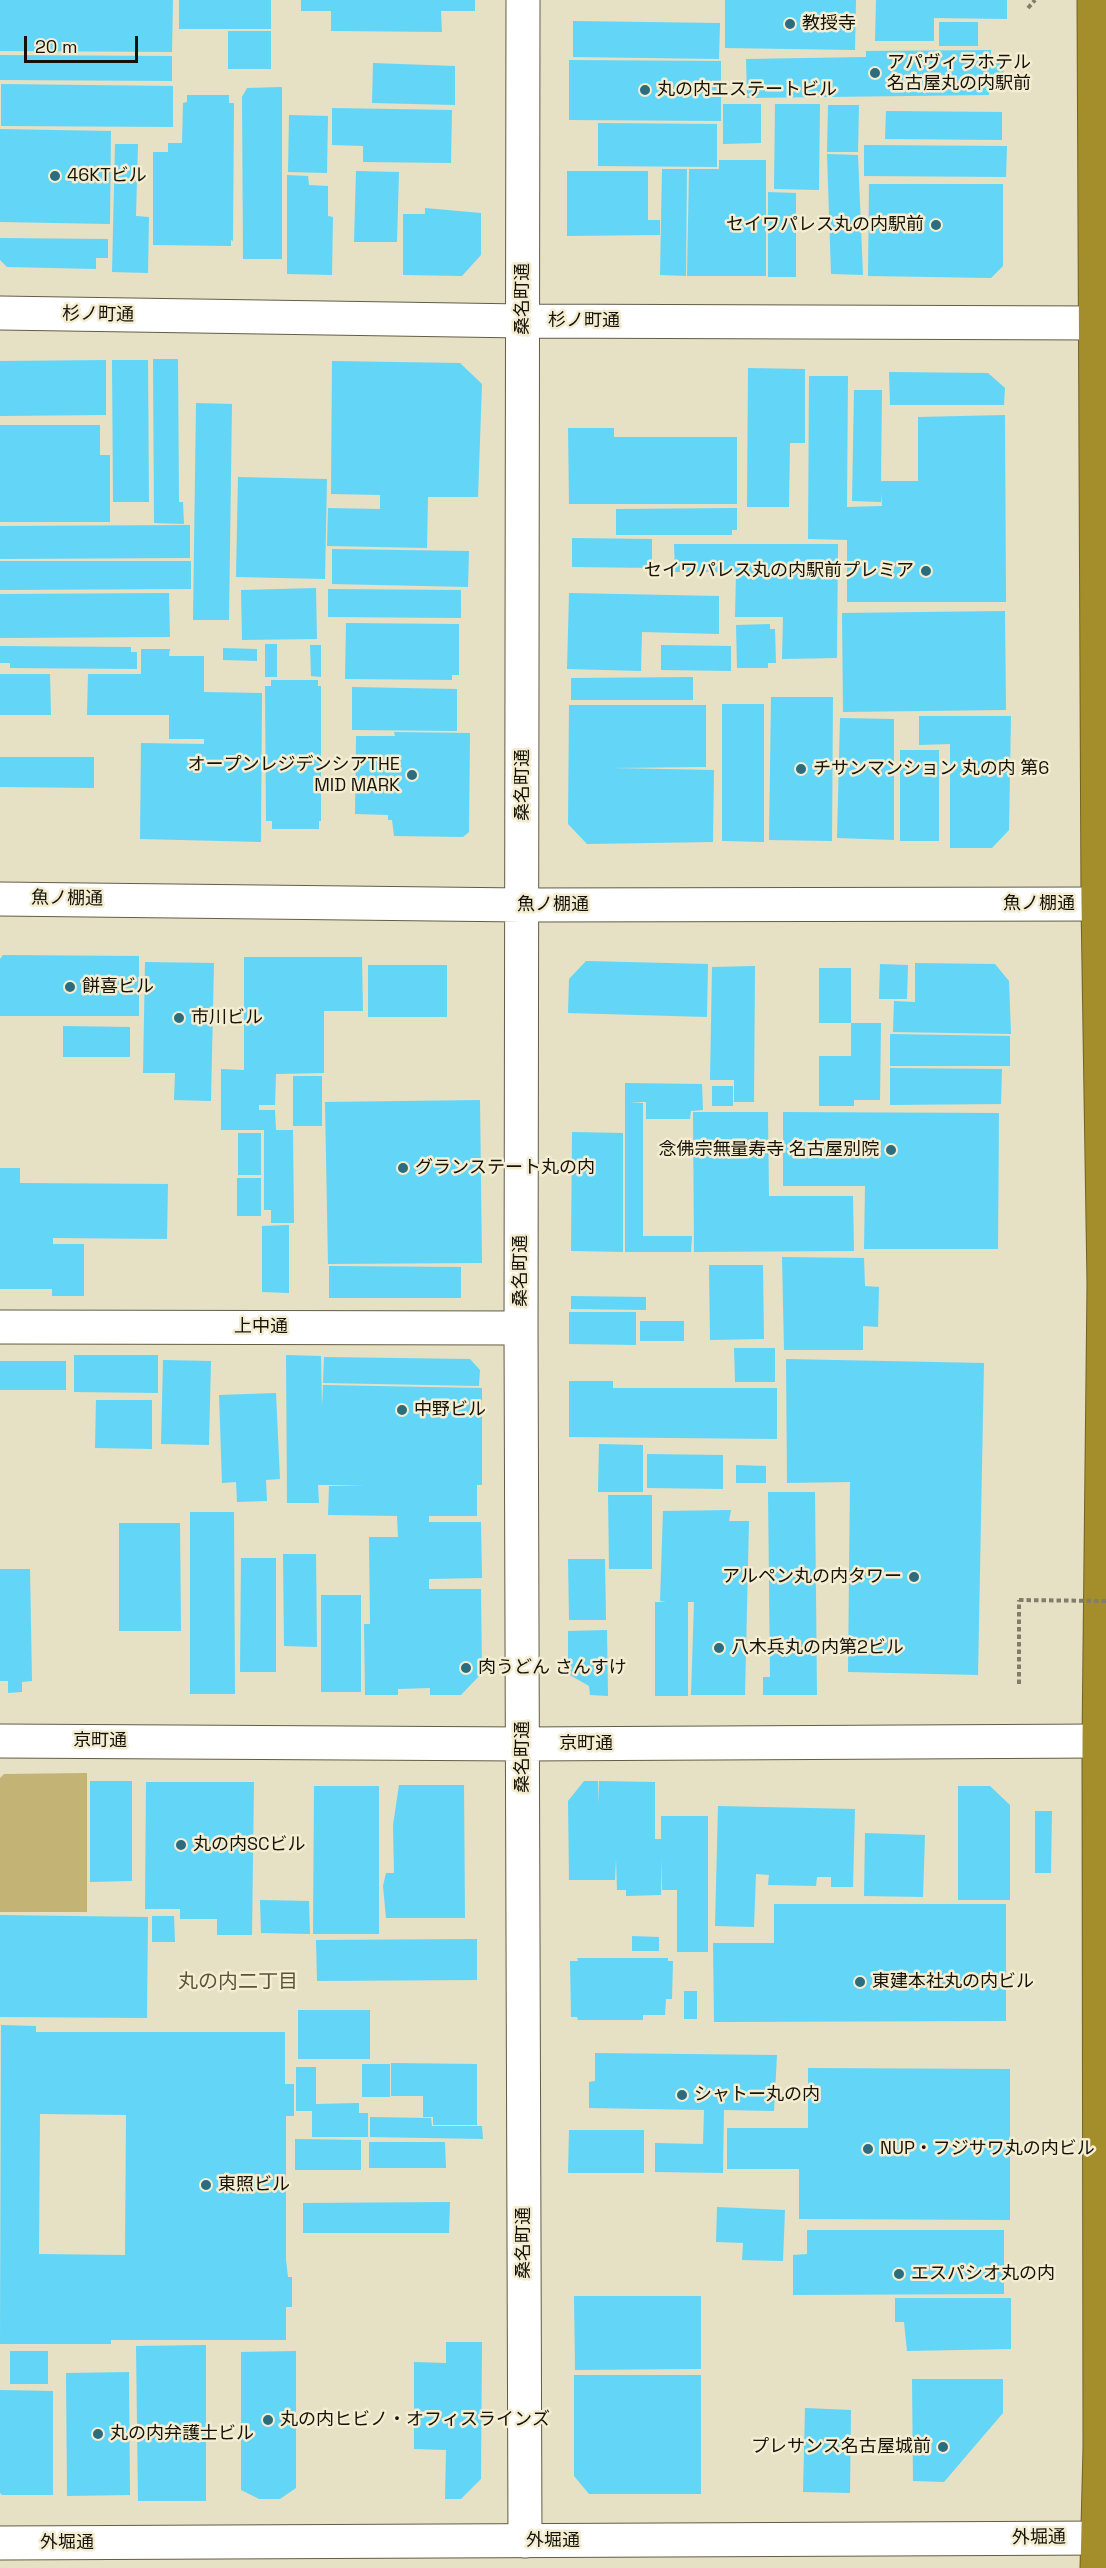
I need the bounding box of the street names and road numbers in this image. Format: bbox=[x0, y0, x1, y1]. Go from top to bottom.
street label: 桑名町通 bbox=[512, 263, 534, 335]
street label: 杉ノ町通 bbox=[62, 304, 134, 326]
street label: 杉ノ町通 bbox=[548, 310, 620, 332]
street label: 桑名町通 bbox=[512, 749, 534, 821]
street label: 魚ノ棚通 bbox=[31, 888, 103, 910]
street label: 魚ノ棚通 bbox=[1003, 893, 1075, 915]
street label: 魚ノ棚通 bbox=[517, 894, 589, 916]
street label: 桑名町通 bbox=[510, 1235, 532, 1307]
street label: 上中通 bbox=[234, 1316, 288, 1338]
street label: 桑名町通 bbox=[512, 1721, 534, 1793]
street label: 京町通 bbox=[73, 1730, 127, 1752]
street label: 京町通 bbox=[559, 1733, 613, 1755]
street label: 桑名町通 bbox=[513, 2207, 535, 2279]
street label: 外堀通 bbox=[1012, 2527, 1066, 2549]
street label: 外堀通 bbox=[526, 2530, 580, 2552]
street label: 外堀通 bbox=[40, 2532, 94, 2554]

